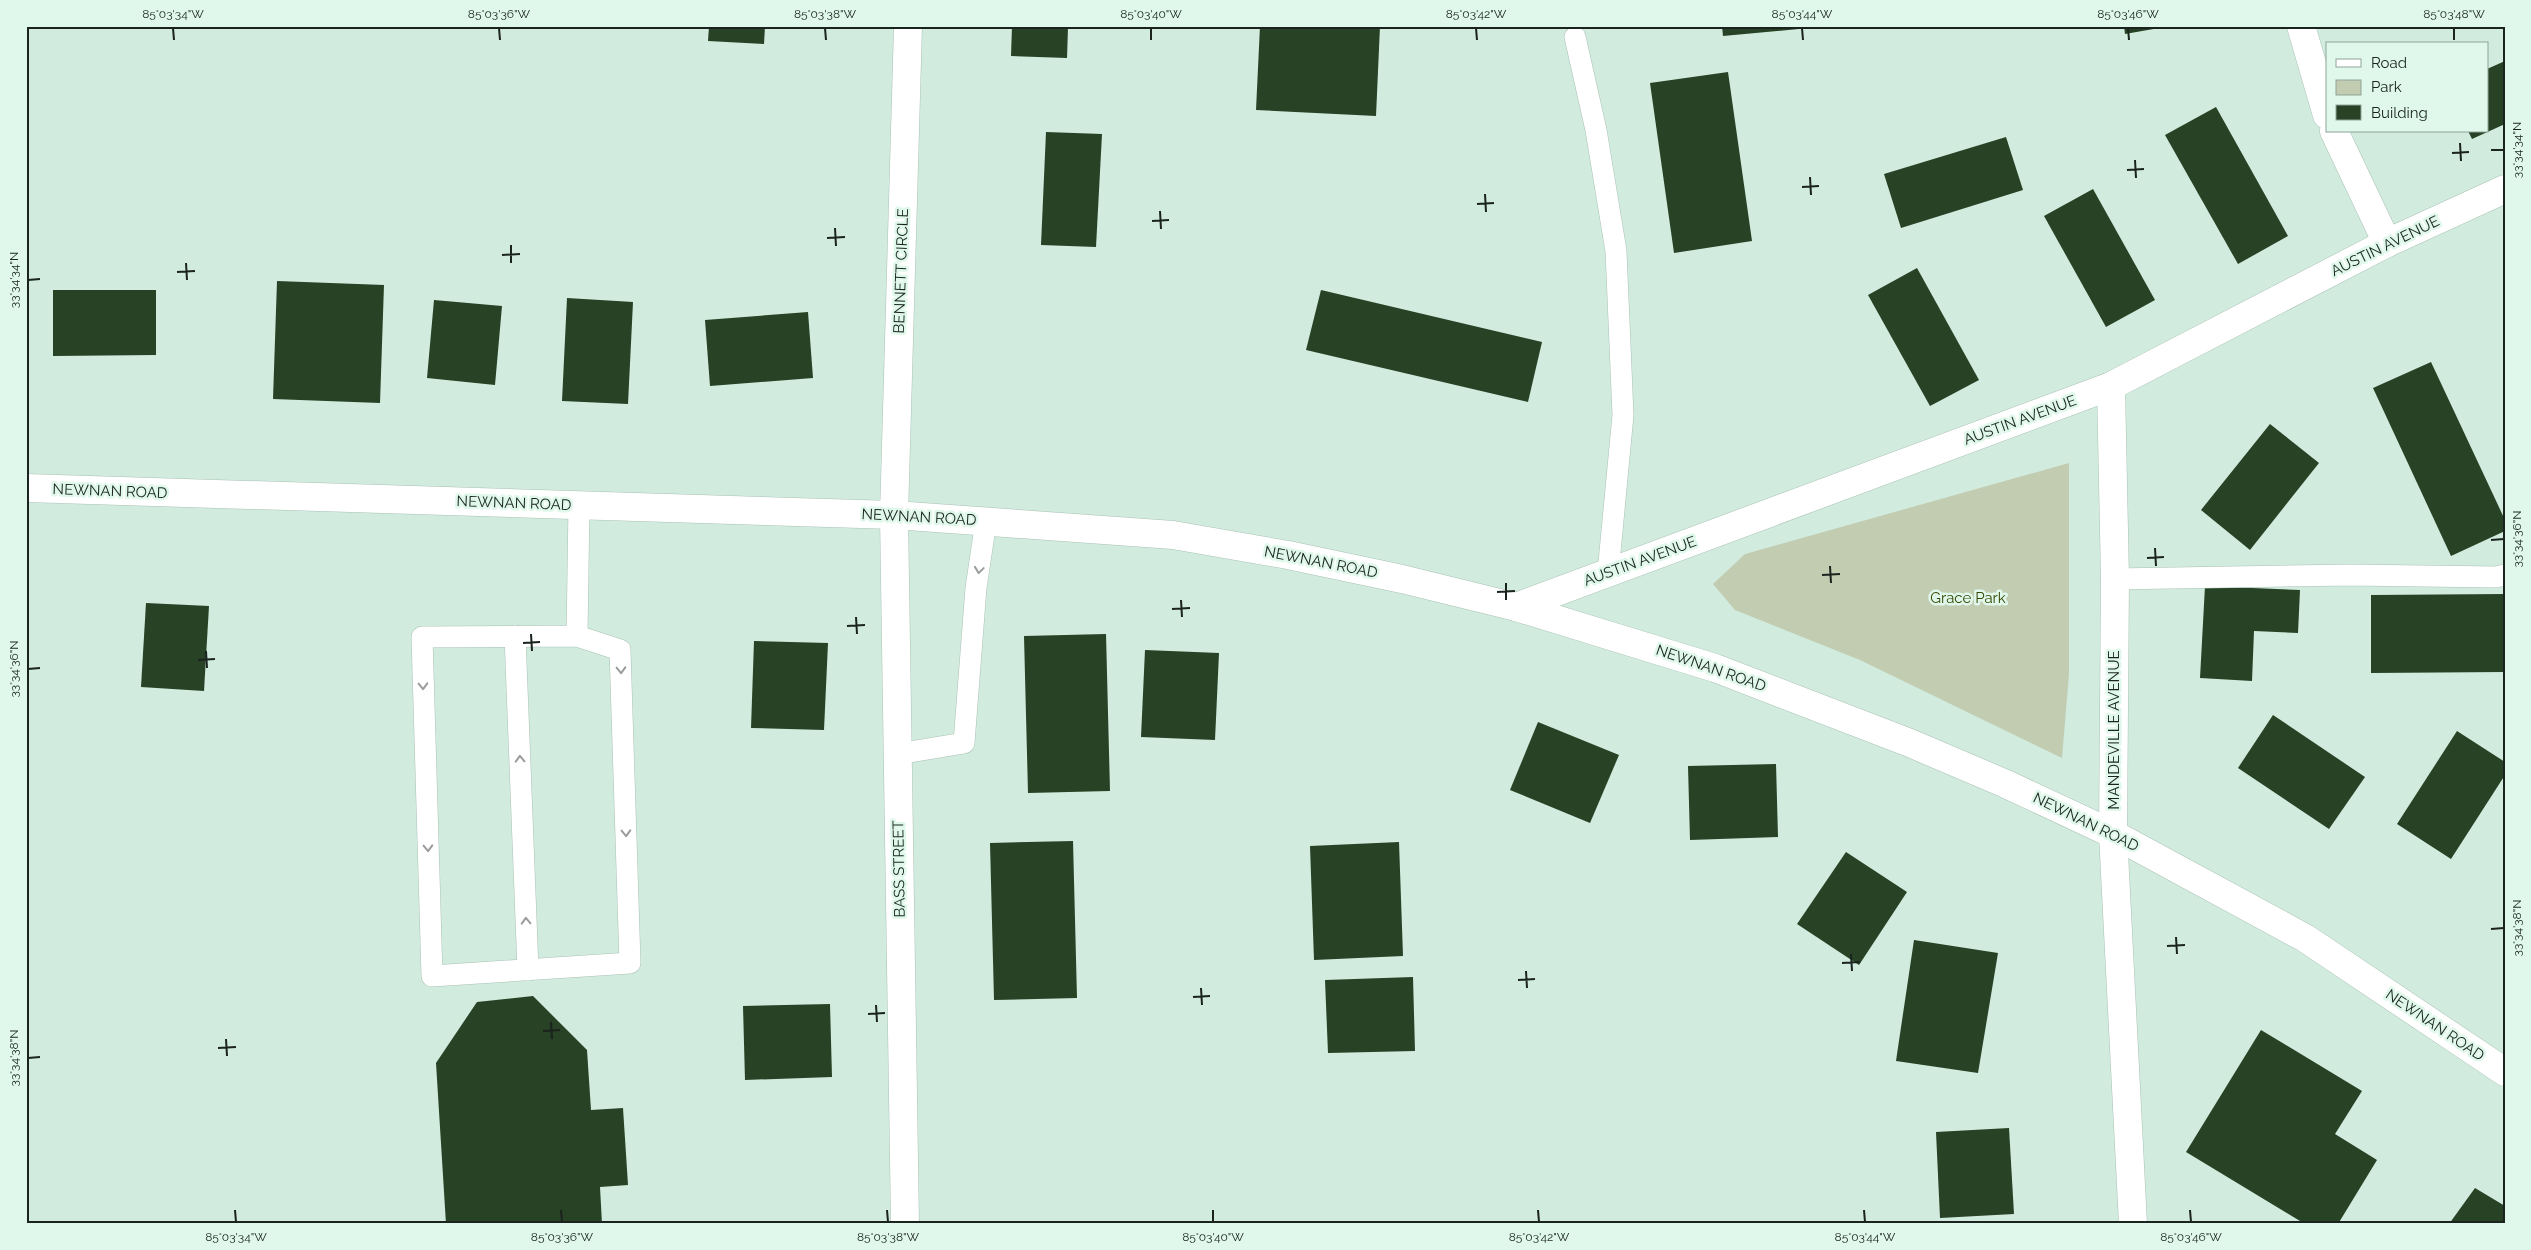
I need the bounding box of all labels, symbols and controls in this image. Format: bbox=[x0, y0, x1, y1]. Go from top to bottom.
text: 85°03'34"W bbox=[142, 7, 204, 21]
text: 85°03'36"W bbox=[468, 7, 531, 21]
text: 85°03'38"W bbox=[794, 7, 857, 21]
text: 85°03'40"W bbox=[1120, 7, 1182, 21]
text: 85°03'42"W bbox=[1446, 7, 1507, 21]
text: 85°03'44"W bbox=[1772, 7, 1833, 21]
text: 85°03'46"W bbox=[2097, 7, 2159, 21]
text: 85°03'48"W bbox=[2423, 7, 2485, 21]
legend bbox=[2326, 42, 2488, 132]
text: Road bbox=[2371, 54, 2407, 72]
text: Park bbox=[2371, 78, 2402, 96]
text: Building bbox=[2371, 104, 2428, 122]
text: 33°34'34"N bbox=[2510, 122, 2524, 178]
street label: BENNETT CIRCLE bbox=[890, 208, 912, 334]
street label: AUSTIN AVENUE bbox=[2328, 212, 2442, 280]
text: 33°34'34"N bbox=[7, 252, 21, 308]
street label: AUSTIN AVENUE bbox=[1961, 391, 2079, 449]
street label: NEWNAN ROAD bbox=[52, 480, 168, 502]
street label: NEWNAN ROAD bbox=[456, 492, 572, 514]
street label: NEWNAN ROAD bbox=[861, 505, 977, 529]
text: 33°34'36"N bbox=[2510, 510, 2524, 568]
street label: AUSTIN AVENUE bbox=[1581, 532, 1699, 590]
street label: NEWNAN ROAD bbox=[1263, 542, 1379, 582]
one-way arrow bbox=[974, 565, 984, 574]
park label: Grace Park bbox=[1930, 589, 2006, 607]
text: 33°34'36"N bbox=[7, 640, 21, 698]
street label: NEWNAN ROAD bbox=[1654, 641, 1769, 695]
street label: MANDEVILLE AVENUE bbox=[2105, 650, 2123, 810]
one-way arrow bbox=[616, 667, 626, 675]
one-way arrow bbox=[418, 682, 429, 690]
one-way arrow bbox=[515, 755, 525, 762]
street label: NEWNAN ROAD bbox=[2030, 789, 2142, 855]
street label: BASS STREET bbox=[889, 820, 909, 918]
one-way arrow bbox=[621, 830, 631, 837]
one-way arrow bbox=[423, 845, 434, 853]
text: 33°34'38"N bbox=[2510, 899, 2524, 957]
one-way arrow bbox=[521, 917, 531, 924]
street label: NEWNAN ROAD bbox=[2382, 985, 2488, 1065]
text: 33°34'38"N bbox=[7, 1029, 21, 1087]
text: 85°03'34"W bbox=[205, 1230, 267, 1244]
text: 85°03'36"W bbox=[531, 1230, 594, 1244]
text: 85°03'38"W bbox=[857, 1230, 920, 1244]
text: 85°03'40"W bbox=[1182, 1230, 1244, 1244]
text: 85°03'42"W bbox=[1509, 1230, 1570, 1244]
text: 85°03'44"W bbox=[1835, 1230, 1896, 1244]
text: 85°03'46"W bbox=[2160, 1230, 2222, 1244]

